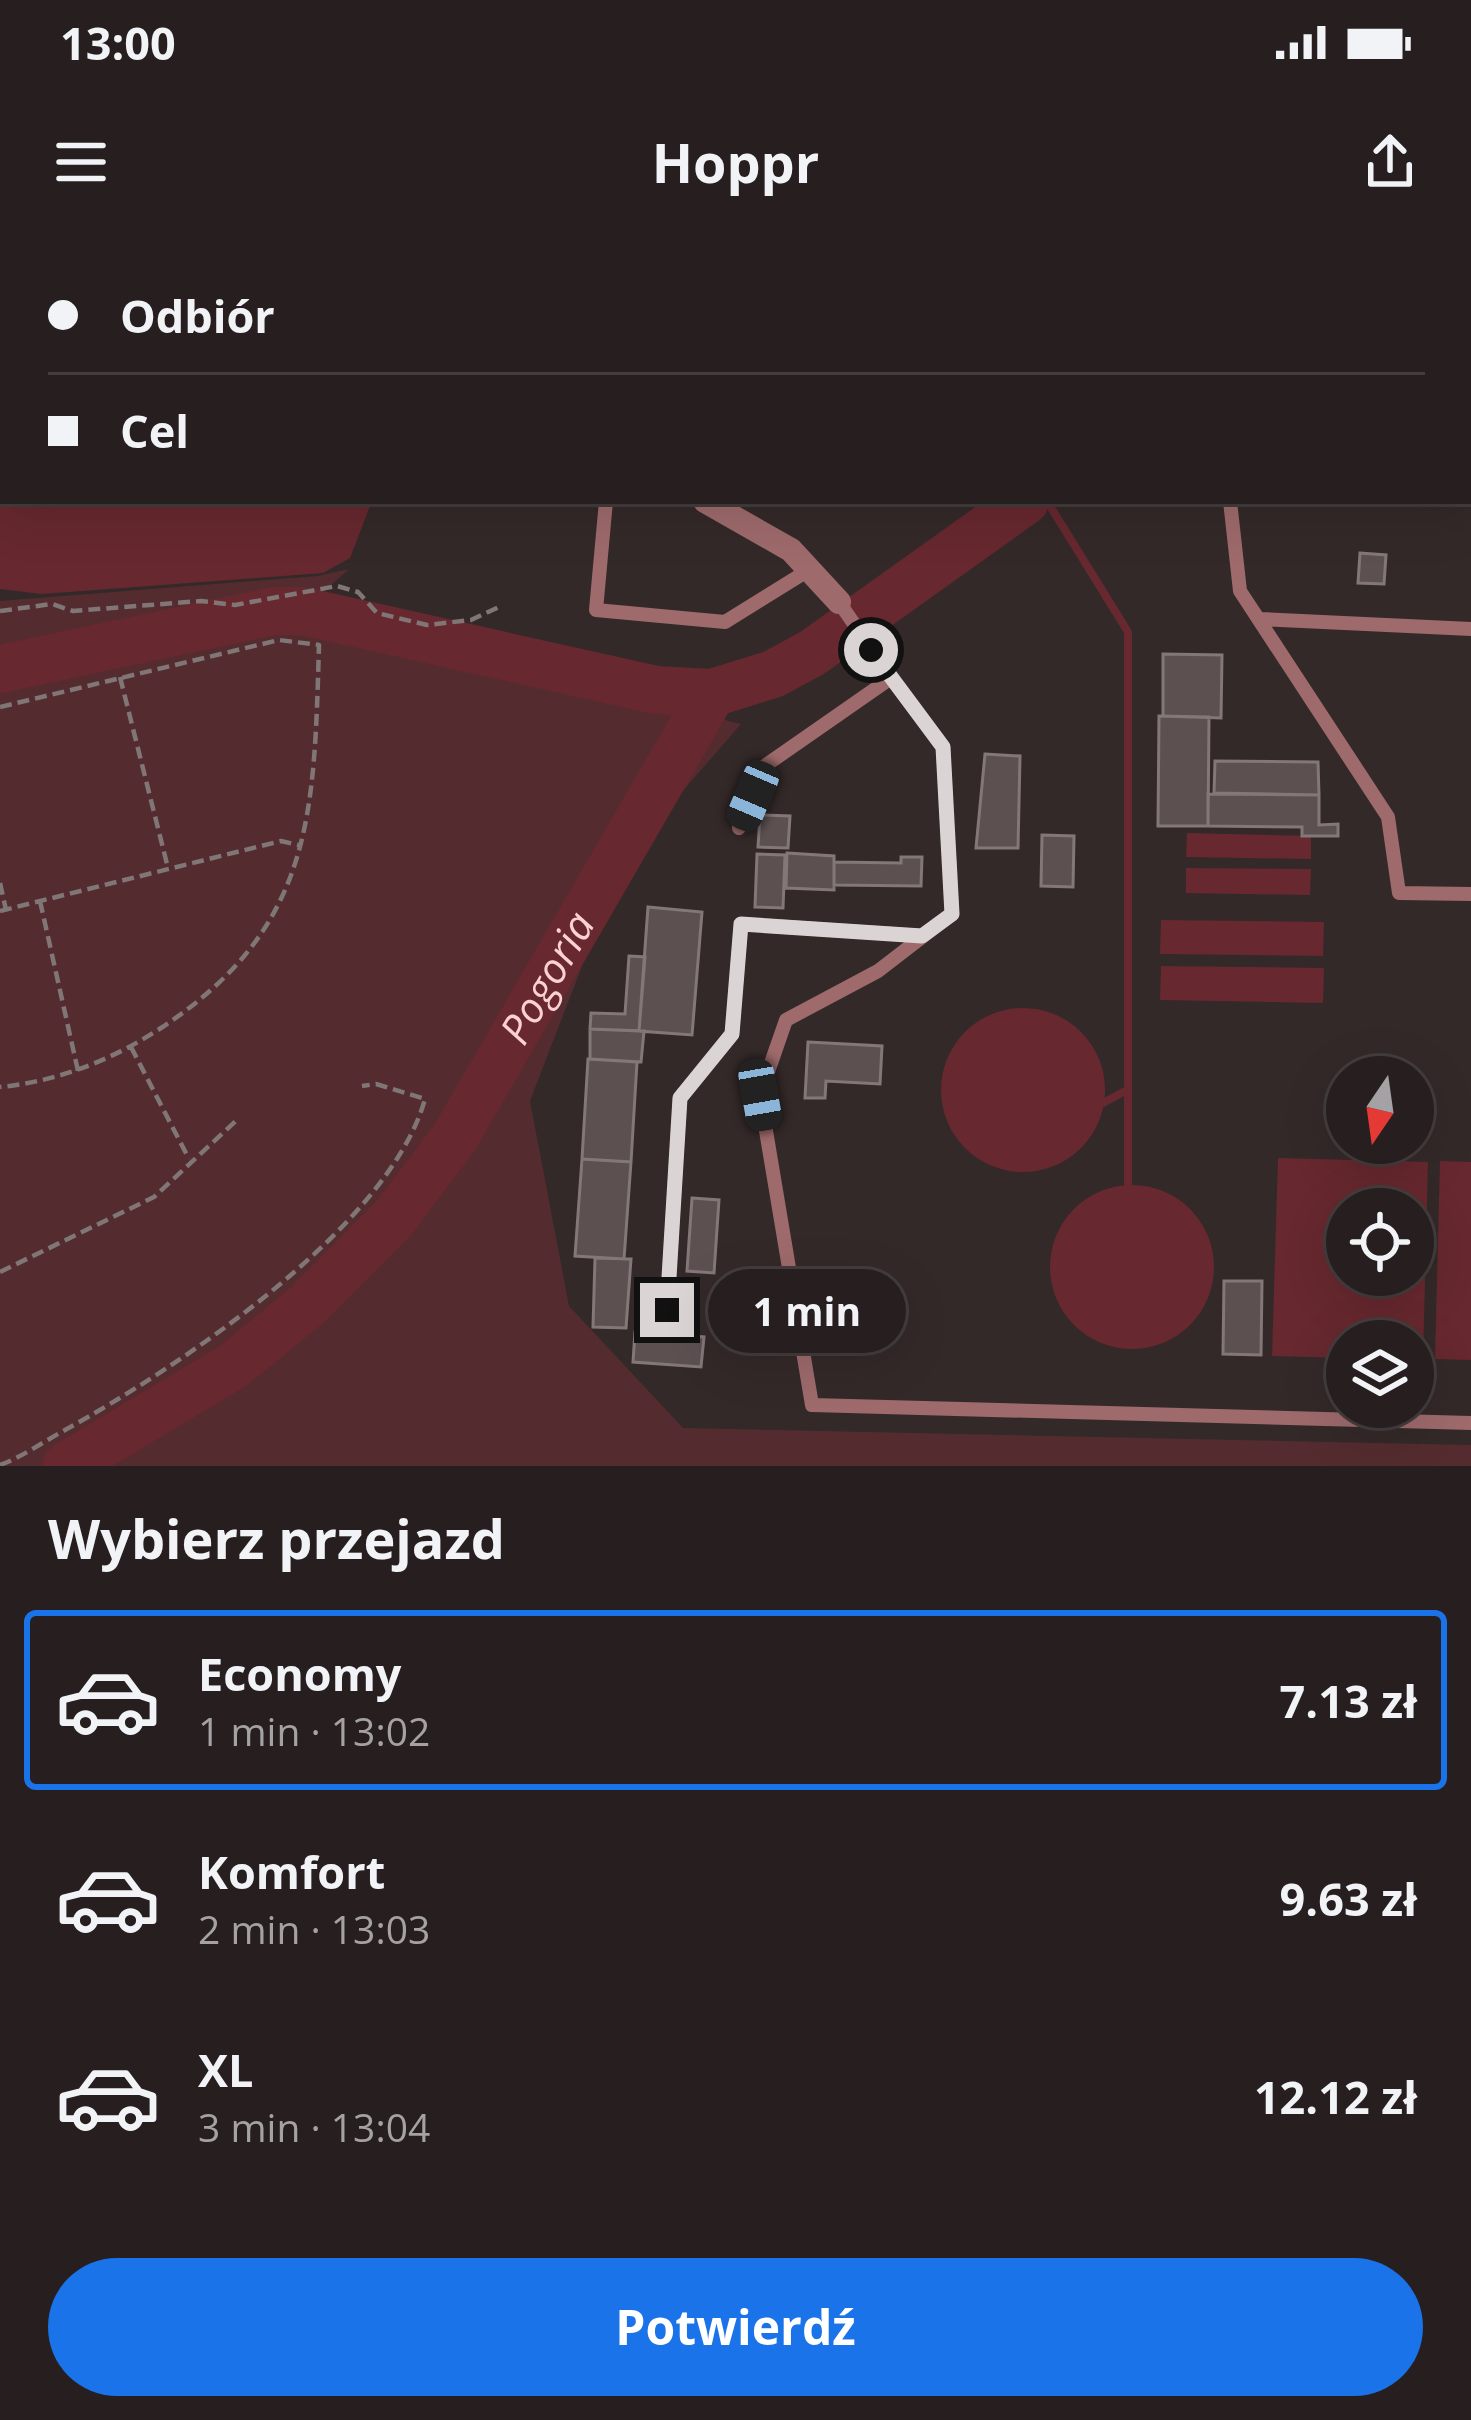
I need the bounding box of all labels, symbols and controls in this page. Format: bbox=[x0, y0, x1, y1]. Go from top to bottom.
text: 13:00 bbox=[60, 12, 176, 73]
text: Hoppr bbox=[652, 125, 819, 199]
icon: menu bbox=[48, 129, 114, 195]
icon: share bbox=[1357, 129, 1423, 195]
text: Odbiór bbox=[120, 285, 275, 346]
text: Cel bbox=[120, 400, 189, 461]
route start bbox=[844, 623, 898, 677]
car bbox=[722, 756, 784, 836]
water label: Pogoria bbox=[485, 900, 607, 1054]
car bbox=[736, 1056, 784, 1134]
north arrow bbox=[1326, 1056, 1434, 1164]
map controls bbox=[1326, 1056, 1434, 1428]
button: locate bbox=[1326, 1188, 1434, 1296]
callout: 1 min bbox=[709, 1268, 907, 1352]
route end bbox=[640, 1283, 694, 1337]
text: 1 min bbox=[753, 1284, 861, 1337]
button: layers bbox=[1326, 1320, 1434, 1428]
text: Wybierz przejazd bbox=[48, 1501, 505, 1575]
text: Economy bbox=[198, 1643, 401, 1704]
icon: car bbox=[54, 1646, 162, 1754]
text: 7.13 zł bbox=[1280, 1670, 1417, 1731]
text: 1 min · 13:02 bbox=[198, 1704, 430, 1757]
text: Komfort bbox=[198, 1841, 385, 1902]
icon: car bbox=[54, 1844, 162, 1952]
text: 9.63 zł bbox=[1280, 1868, 1417, 1929]
text: 2 min · 13:03 bbox=[198, 1902, 430, 1955]
text: XL bbox=[198, 2039, 253, 2100]
icon: car bbox=[54, 2042, 162, 2150]
text: 12.12 zł bbox=[1254, 2066, 1417, 2127]
text: 3 min · 13:04 bbox=[198, 2100, 430, 2153]
button: Potwierdź bbox=[48, 2258, 1423, 2396]

